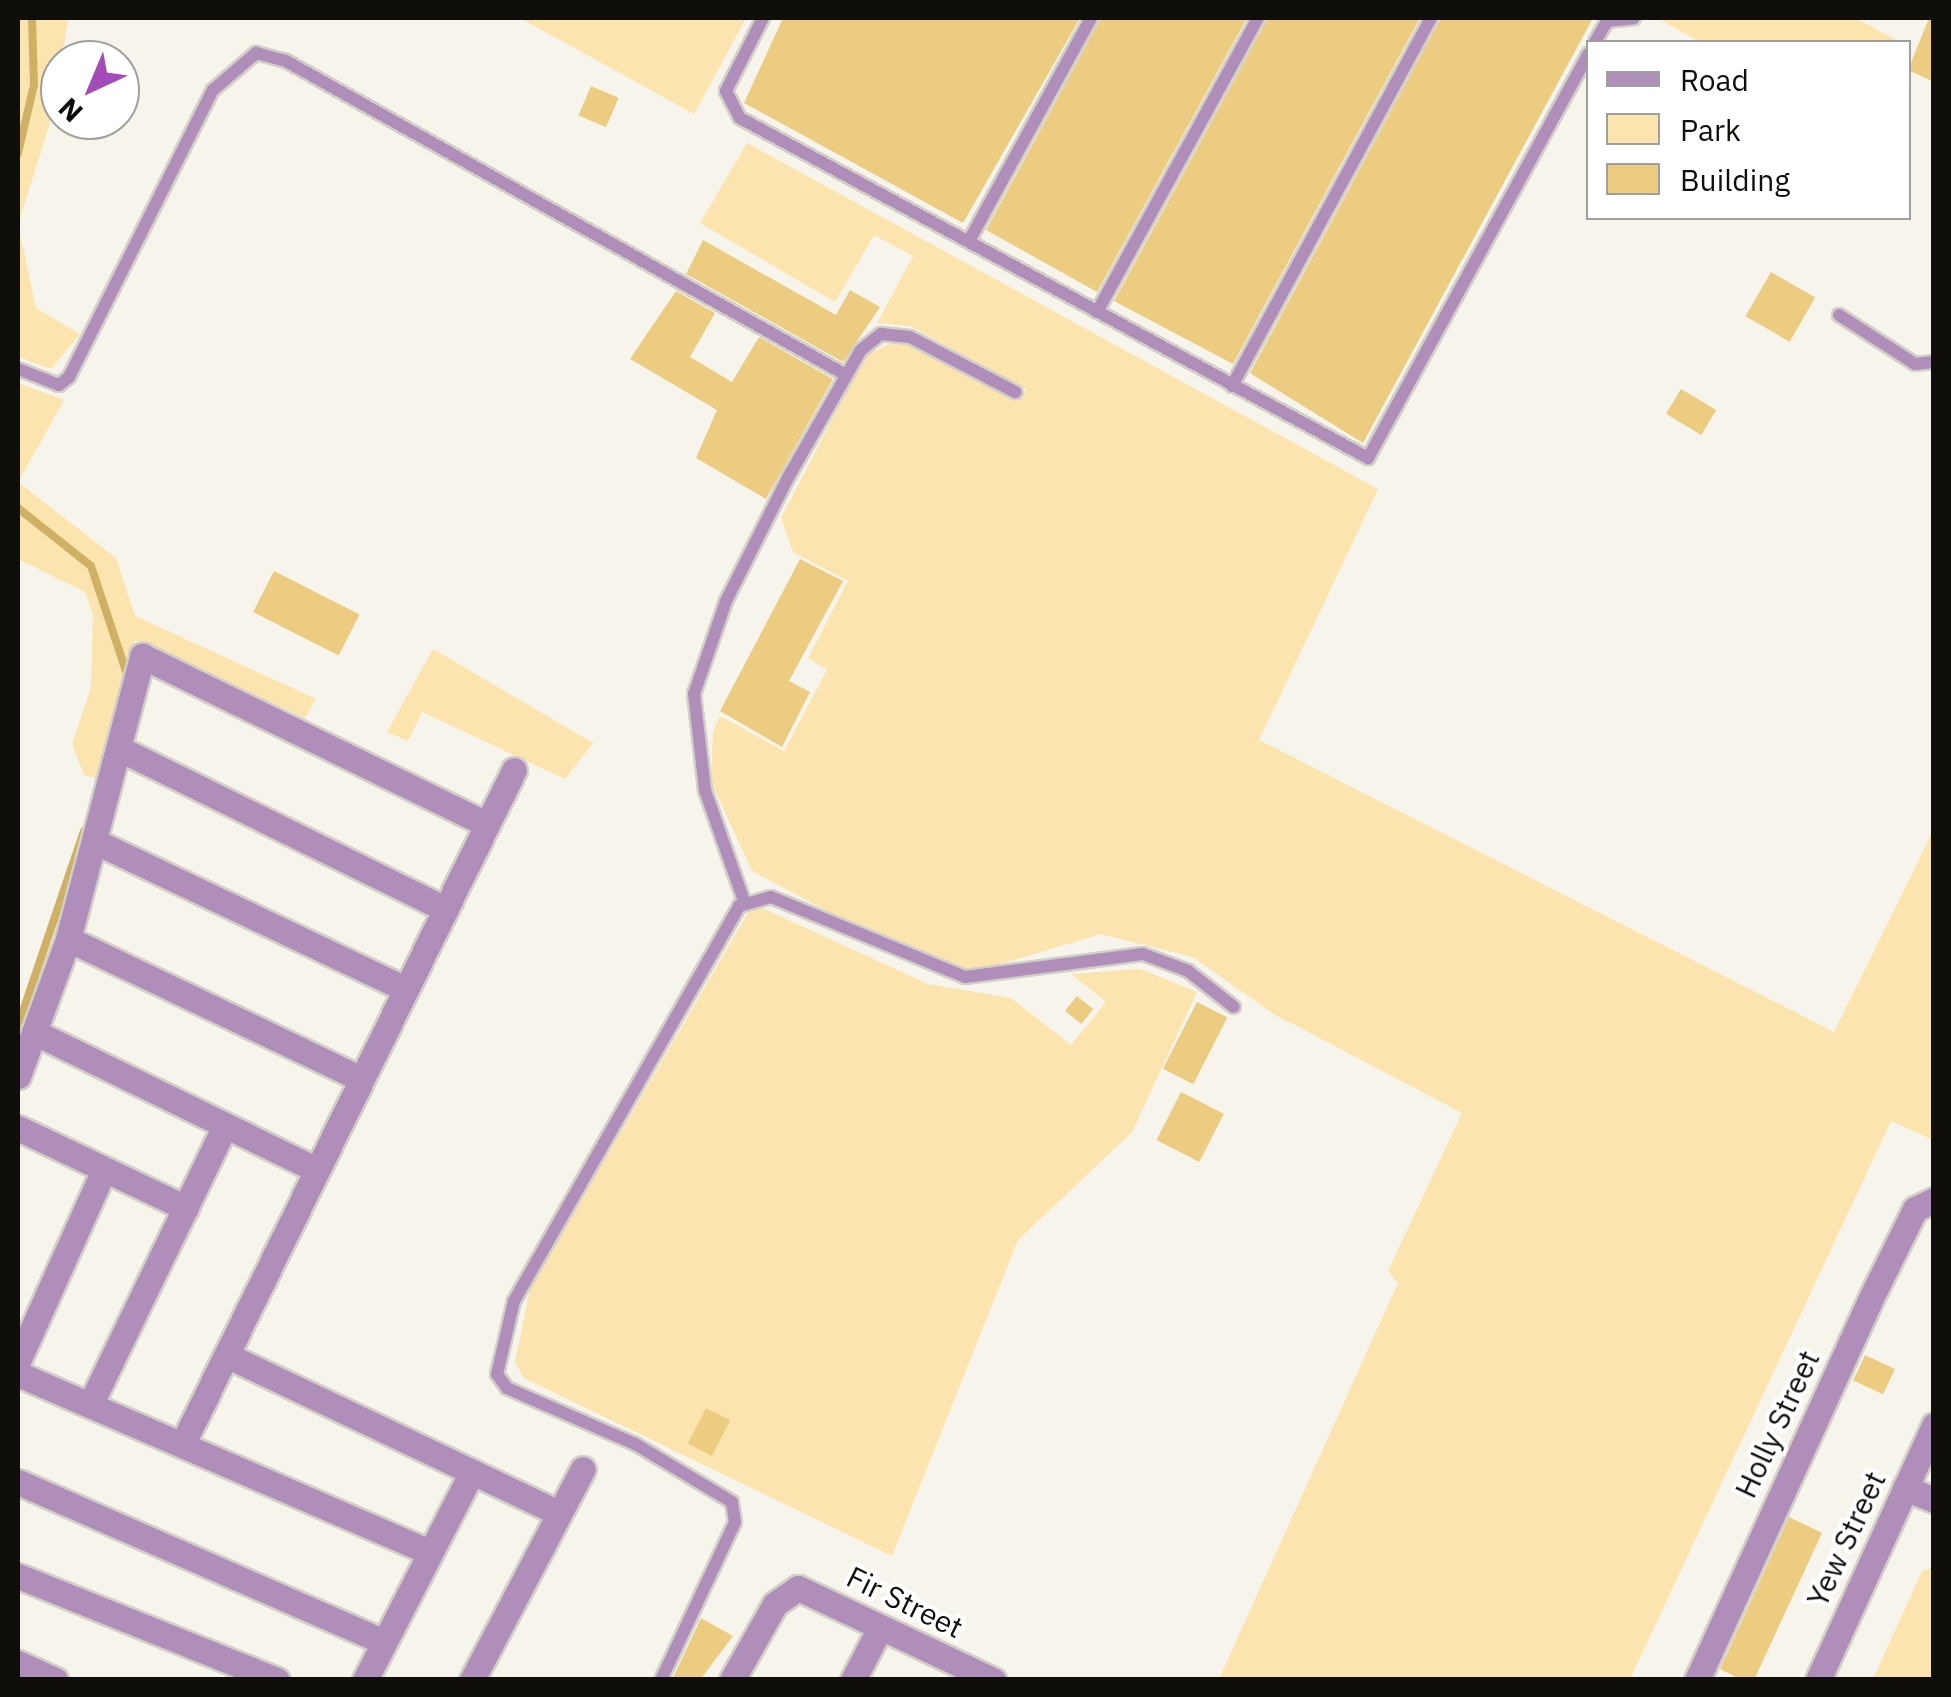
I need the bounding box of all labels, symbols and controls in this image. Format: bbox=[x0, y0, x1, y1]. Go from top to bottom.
north arrow bbox=[40, 40, 140, 140]
legend bbox=[1586, 40, 1911, 220]
text: Road bbox=[1680, 60, 1749, 99]
text: N bbox=[50, 90, 90, 131]
text: Park bbox=[1680, 110, 1741, 149]
text: Building bbox=[1680, 160, 1790, 199]
street label: Holly Street bbox=[1727, 1345, 1827, 1503]
street label: Yew Street bbox=[1799, 1466, 1893, 1612]
street label: Fir Street bbox=[841, 1559, 969, 1645]

